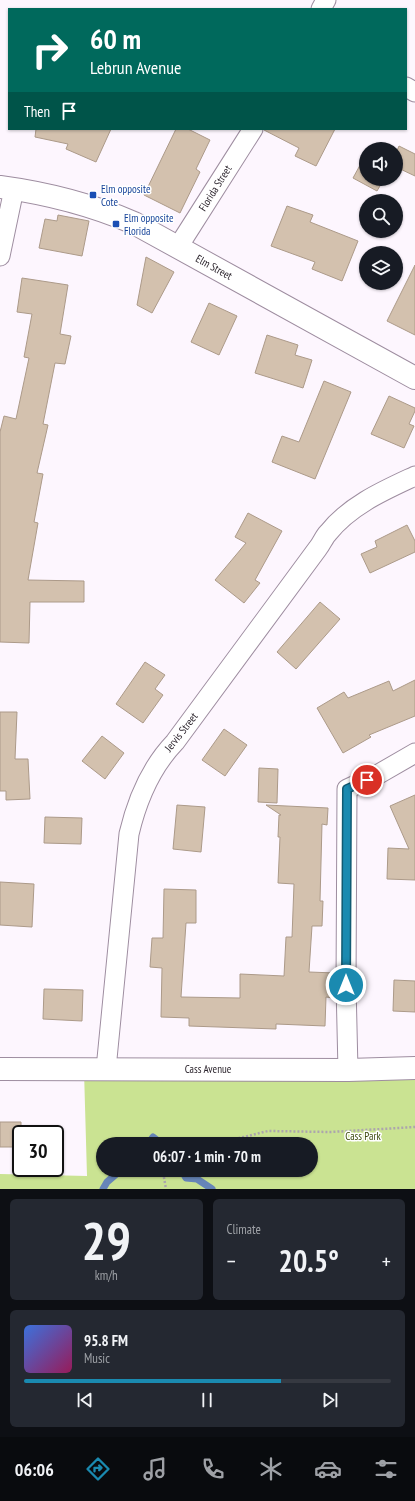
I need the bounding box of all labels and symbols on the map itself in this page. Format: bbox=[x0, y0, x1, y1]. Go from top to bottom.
street label: Florida Street bbox=[195, 162, 235, 214]
place label: Elm opposite Cote bbox=[101, 182, 151, 209]
marker: Elm opposite Cote bbox=[88, 190, 98, 200]
place label: Elm opposite Florida bbox=[124, 211, 174, 238]
marker: Elm opposite Florida bbox=[111, 219, 121, 229]
street label: Elm Street bbox=[193, 251, 235, 283]
street label: Jervis Street bbox=[161, 710, 201, 755]
pin bbox=[350, 763, 384, 797]
position arrow bbox=[325, 964, 367, 1006]
street label: Cass Avenue bbox=[185, 1062, 232, 1076]
speed limit sign: 30 bbox=[12, 1125, 64, 1177]
park label: Cass Park bbox=[345, 1129, 381, 1143]

